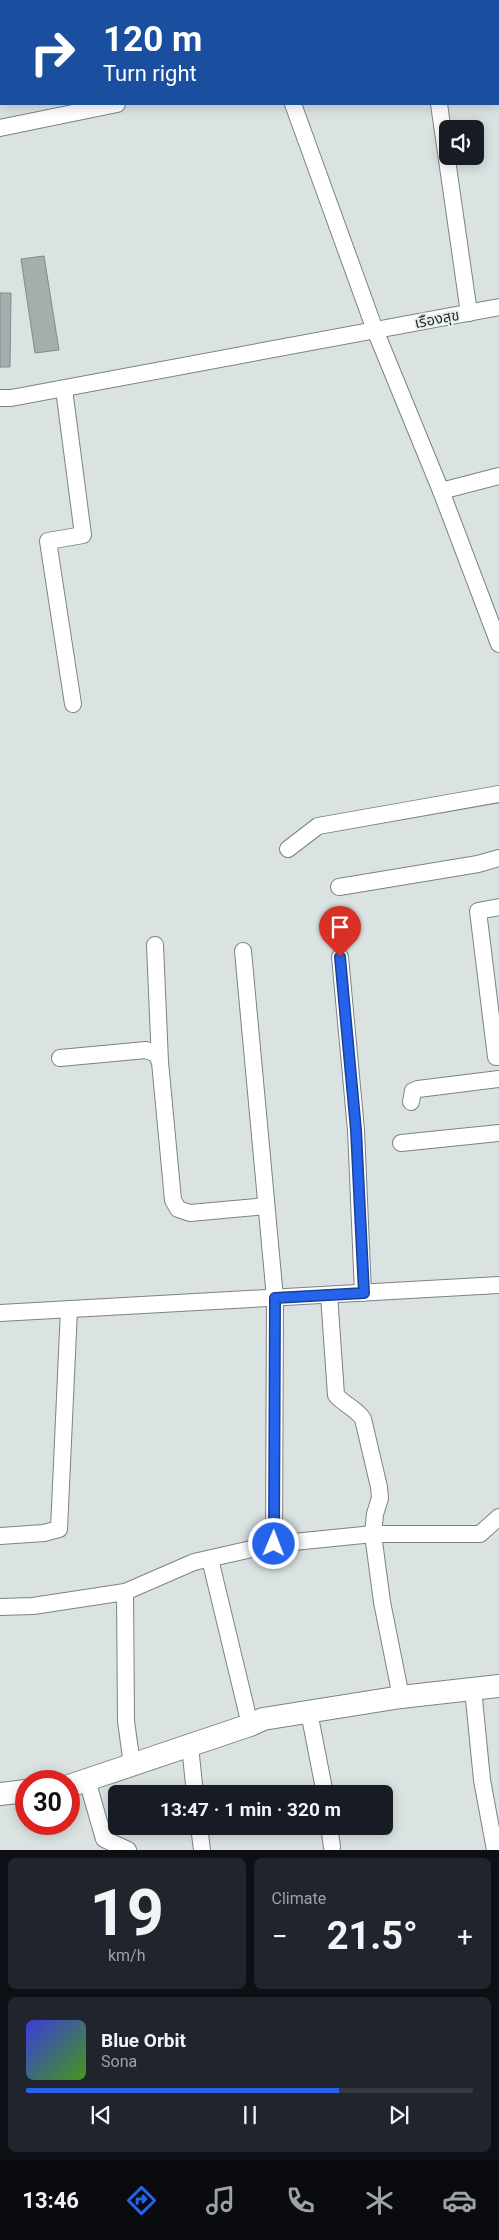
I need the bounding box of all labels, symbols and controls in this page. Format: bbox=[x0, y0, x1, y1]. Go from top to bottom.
text: 120 m bbox=[103, 19, 202, 60]
icon: right bbox=[20, 20, 85, 85]
text: Turn right bbox=[103, 61, 197, 86]
map controls bbox=[439, 120, 484, 165]
button: sound bbox=[439, 120, 484, 165]
street label: เรืองสุข bbox=[413, 306, 461, 332]
pin bbox=[319, 906, 361, 957]
icon: arrive bbox=[326, 913, 354, 941]
position arrow bbox=[247, 1517, 299, 1569]
speed limit sign: 30 bbox=[15, 1770, 80, 1835]
text: 13:47 · 1 min · 320 m bbox=[160, 1798, 341, 1821]
text: 19 bbox=[89, 1875, 164, 1951]
text: Climate bbox=[272, 1889, 326, 1908]
text: 21.5° bbox=[327, 1914, 418, 1958]
text: − bbox=[272, 1920, 288, 1953]
text: + bbox=[457, 1920, 473, 1953]
text: km/h bbox=[108, 1946, 146, 1965]
text: Blue Orbit bbox=[101, 2029, 186, 2052]
text: Sona bbox=[101, 2052, 137, 2071]
icon: previous bbox=[87, 2101, 115, 2129]
icon: pause bbox=[236, 2101, 264, 2129]
icon: next bbox=[385, 2101, 413, 2129]
icon: directions bbox=[124, 2183, 159, 2218]
icon: music bbox=[203, 2183, 238, 2218]
icon: phone bbox=[283, 2183, 318, 2218]
icon: climate bbox=[362, 2183, 397, 2218]
icon: car bbox=[442, 2183, 477, 2218]
text: 13:46 bbox=[22, 2188, 79, 2213]

